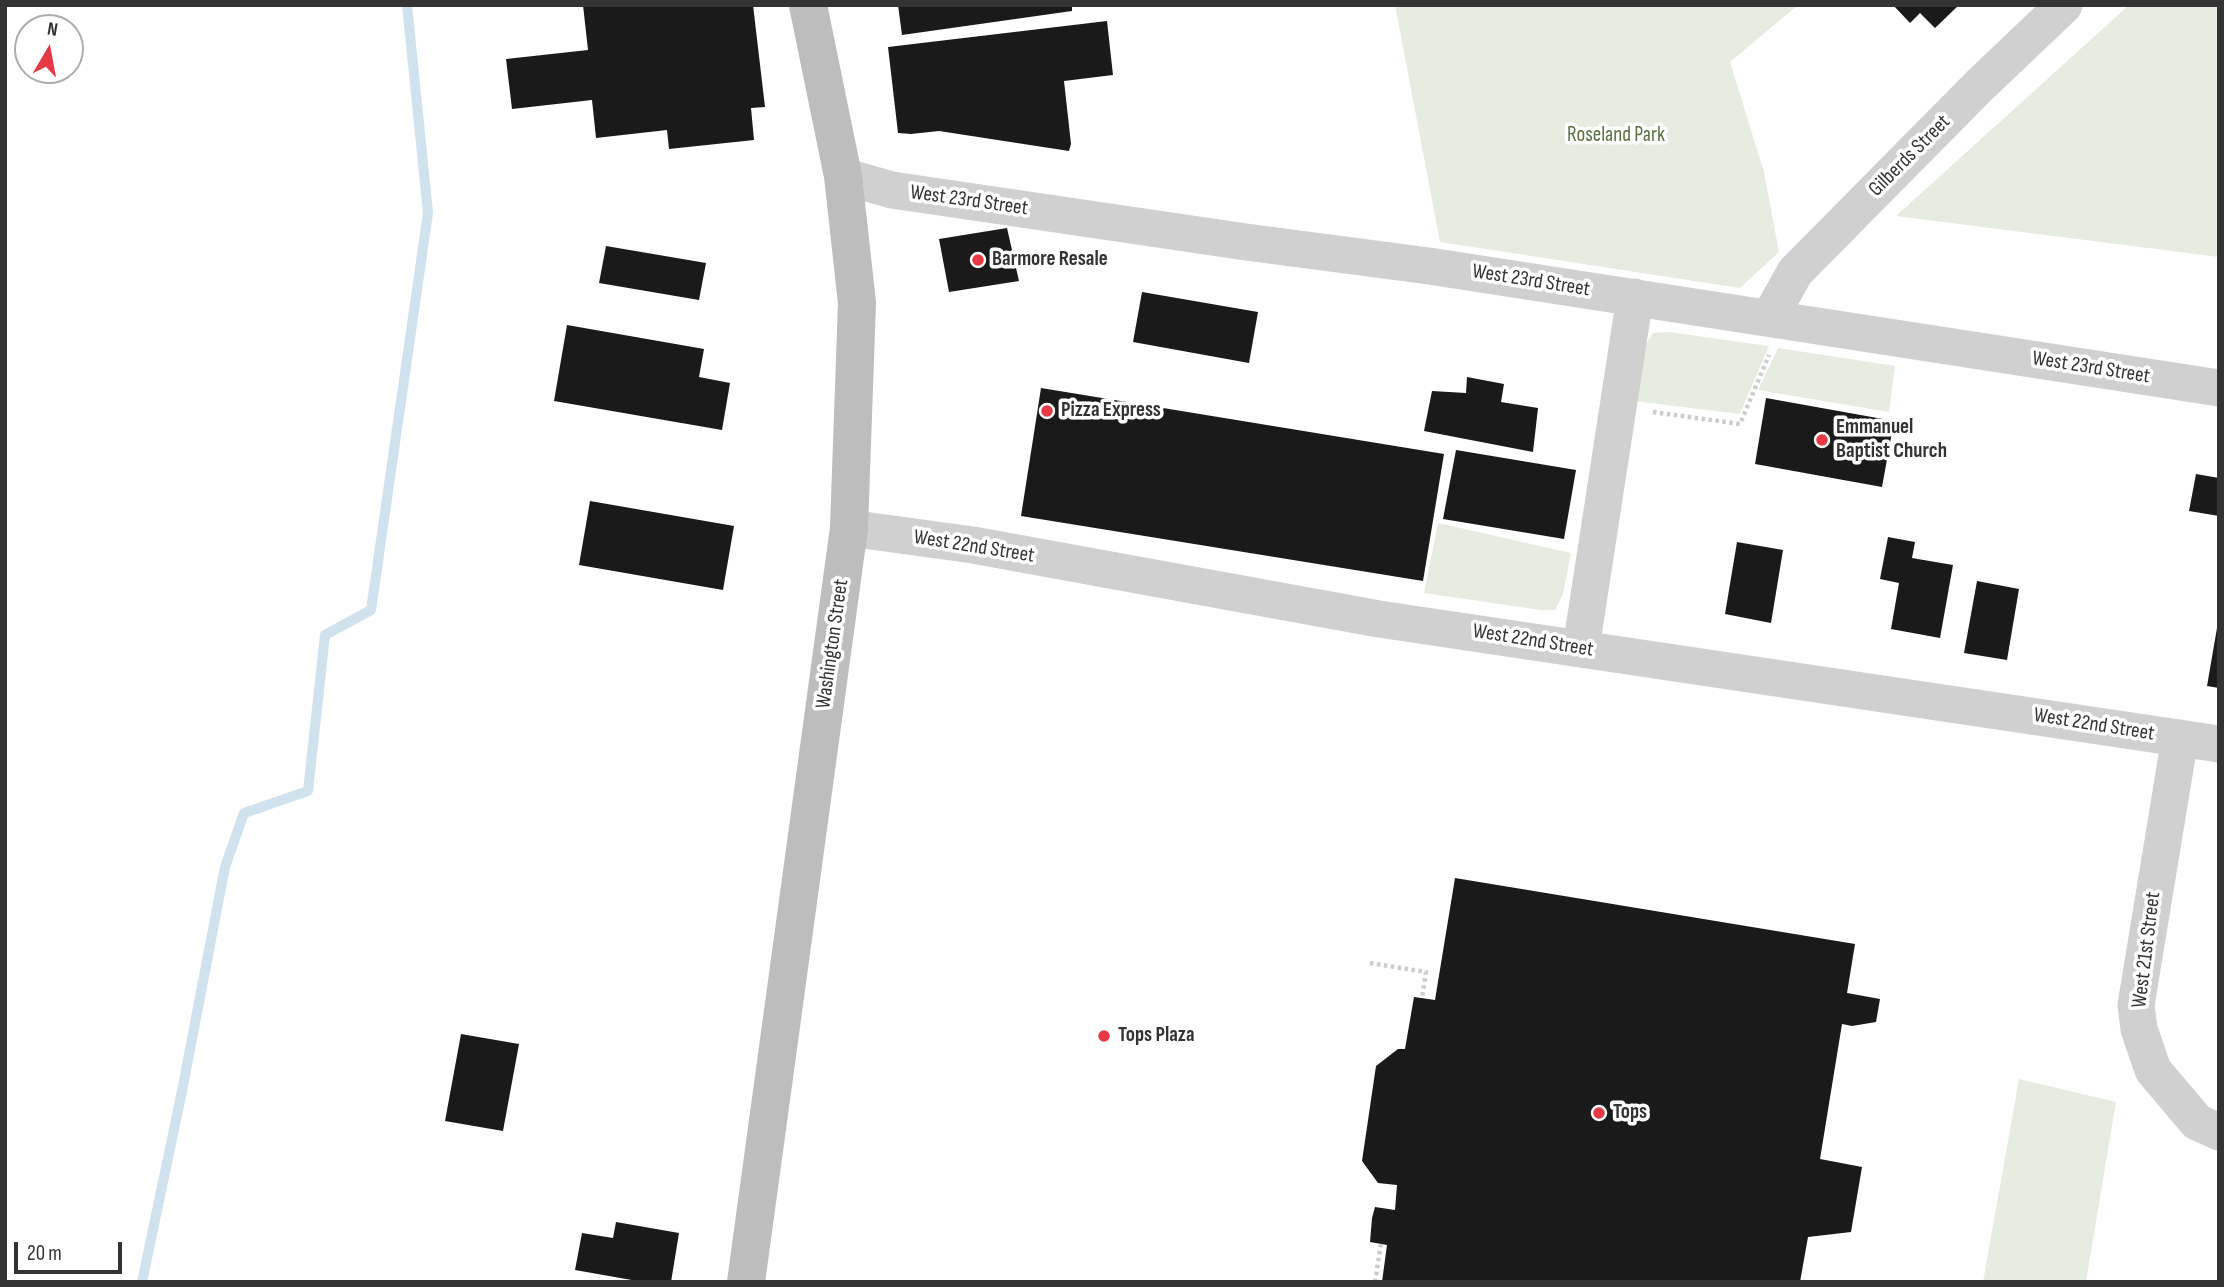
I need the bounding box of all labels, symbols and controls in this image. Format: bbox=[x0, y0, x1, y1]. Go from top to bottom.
north arrow bbox=[14, 14, 84, 84]
text: N bbox=[45, 18, 59, 42]
street label: Gilberds Street bbox=[1864, 110, 1956, 202]
park label: Roseland Park bbox=[1567, 123, 1665, 149]
street label: West 23rd Street bbox=[909, 180, 1029, 222]
place label: Barmore Resale bbox=[992, 247, 1108, 273]
marker: Barmore Resale bbox=[970, 252, 986, 268]
street label: West 23rd Street bbox=[1470, 259, 1592, 303]
street label: West 23rd Street bbox=[2030, 346, 2152, 390]
place label: Pizza Express bbox=[1061, 398, 1161, 424]
marker: Pizza Express bbox=[1039, 403, 1055, 419]
place label: Emmanuel Baptist Church bbox=[1836, 415, 1947, 465]
marker: Emmanuel Baptist Church bbox=[1814, 432, 1830, 448]
street label: West 22nd Street bbox=[912, 525, 1036, 569]
street label: Washington Street bbox=[811, 578, 855, 710]
street label: West 22nd Street bbox=[1471, 619, 1595, 663]
street label: West 22nd Street bbox=[2032, 703, 2156, 747]
street label: West 21st Street bbox=[2127, 891, 2167, 1009]
place label: Tops Plaza bbox=[1118, 1023, 1194, 1049]
marker: Tops Plaza bbox=[1096, 1028, 1112, 1044]
place label: Tops bbox=[1613, 1100, 1647, 1126]
marker: Tops bbox=[1591, 1105, 1607, 1121]
scale bar bbox=[18, 1228, 126, 1272]
text: 20 m bbox=[27, 1241, 62, 1266]

